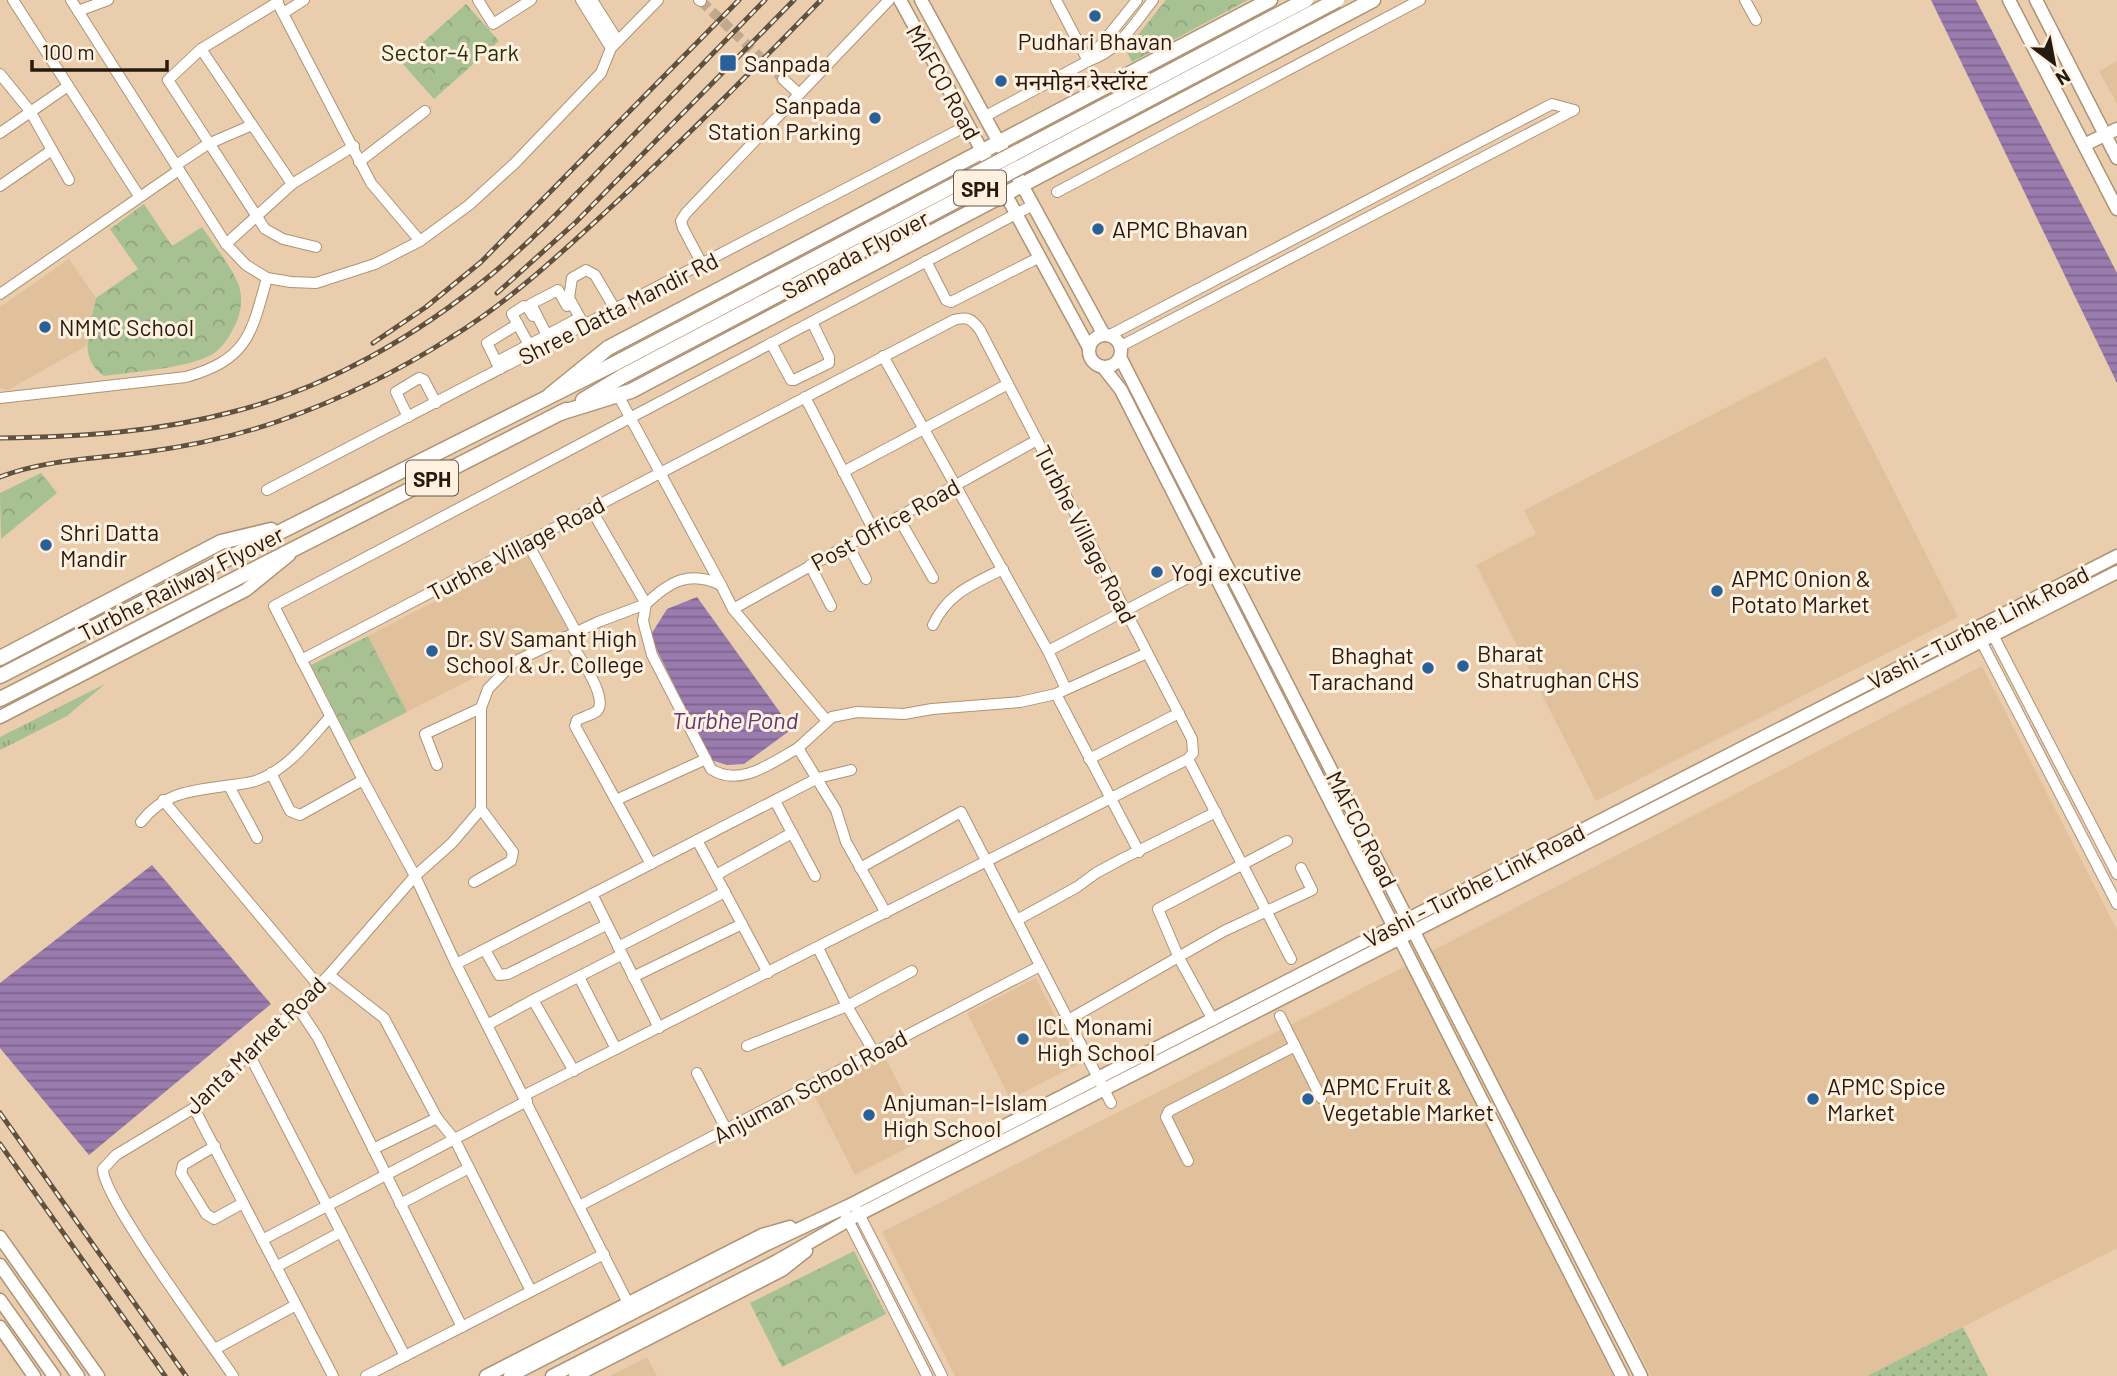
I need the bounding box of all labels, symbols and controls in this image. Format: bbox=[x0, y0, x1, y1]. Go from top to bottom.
marker: Pudhari Bhavan bbox=[1087, 8, 1103, 24]
street label: MAFCO Road bbox=[901, 20, 987, 144]
place label: Pudhari Bhavan bbox=[1018, 27, 1172, 55]
scale bar bbox=[32, 28, 166, 72]
north arrow bbox=[2019, 28, 2089, 98]
park label: Sector-4 Park bbox=[381, 38, 519, 66]
text: 100 m bbox=[42, 39, 95, 64]
place label: Sanpada bbox=[744, 49, 830, 77]
marker: Sanpada bbox=[718, 53, 738, 73]
text: N bbox=[2052, 65, 2075, 91]
place label: मनमोहन रेस्टॉरंट bbox=[1015, 67, 1148, 95]
marker: मनमोहन रेस्टॉरंट bbox=[993, 73, 1009, 89]
place label: Sanpada Station Parking bbox=[708, 91, 861, 145]
marker: Sanpada Station Parking bbox=[867, 110, 883, 126]
road number: SPH bbox=[954, 170, 1006, 206]
street label: Sanpada Flyover bbox=[777, 203, 934, 305]
place label: APMC Bhavan bbox=[1112, 215, 1248, 243]
marker: APMC Bhavan bbox=[1090, 221, 1106, 237]
street label: Shree Datta Mandir Rd bbox=[513, 245, 723, 371]
place label: NMMC School bbox=[59, 313, 194, 341]
marker: NMMC School bbox=[37, 319, 53, 335]
street label: Turbhe Village Road bbox=[1029, 440, 1143, 628]
road number: SPH bbox=[406, 461, 458, 496]
street label: Post Office Road bbox=[806, 472, 964, 576]
street label: Turbhe Village Road bbox=[423, 490, 609, 606]
place label: Shri Datta Mandir bbox=[60, 518, 159, 572]
street label: Turbhe Railway Flyover bbox=[74, 519, 289, 647]
marker: Shri Datta Mandir bbox=[38, 537, 54, 553]
place label: Yogi excutive bbox=[1171, 558, 1302, 586]
street label: Vashi - Turbhe Link Road bbox=[1863, 559, 2093, 695]
marker: Yogi excutive bbox=[1149, 564, 1165, 580]
place label: APMC Onion & Potato Market bbox=[1731, 564, 1871, 618]
marker: APMC Onion & Potato Market bbox=[1709, 583, 1725, 599]
place label: Dr. SV Samant High School & Jr. College bbox=[446, 624, 644, 678]
place label: Bharat Shatrughan CHS bbox=[1477, 639, 1639, 693]
place label: Bhaghat Tarachand bbox=[1309, 641, 1414, 695]
marker: Dr. SV Samant High School & Jr. College bbox=[424, 643, 440, 659]
marker: Bharat Shatrughan CHS bbox=[1455, 658, 1471, 674]
marker: Bhaghat Tarachand bbox=[1420, 660, 1436, 676]
water label: Turbhe Pond bbox=[672, 705, 799, 734]
street label: MAFCO Road bbox=[1321, 766, 1403, 892]
street label: Vashi - Turbhe Link Road bbox=[1359, 817, 1589, 953]
street label: Janta Market Road bbox=[178, 970, 332, 1120]
place label: ICL Monami High School bbox=[1037, 1012, 1155, 1066]
street label: Anjuman School Road bbox=[708, 1023, 912, 1149]
marker: ICL Monami High School bbox=[1015, 1031, 1031, 1047]
place label: APMC Fruit & Vegetable Market bbox=[1322, 1072, 1494, 1126]
place label: APMC Spice Market bbox=[1827, 1072, 1946, 1126]
place label: Anjuman-I-Islam High School bbox=[883, 1088, 1048, 1142]
marker: APMC Fruit & Vegetable Market bbox=[1300, 1091, 1316, 1107]
marker: APMC Spice Market bbox=[1805, 1091, 1821, 1107]
marker: Anjuman-I-Islam High School bbox=[861, 1107, 877, 1123]

